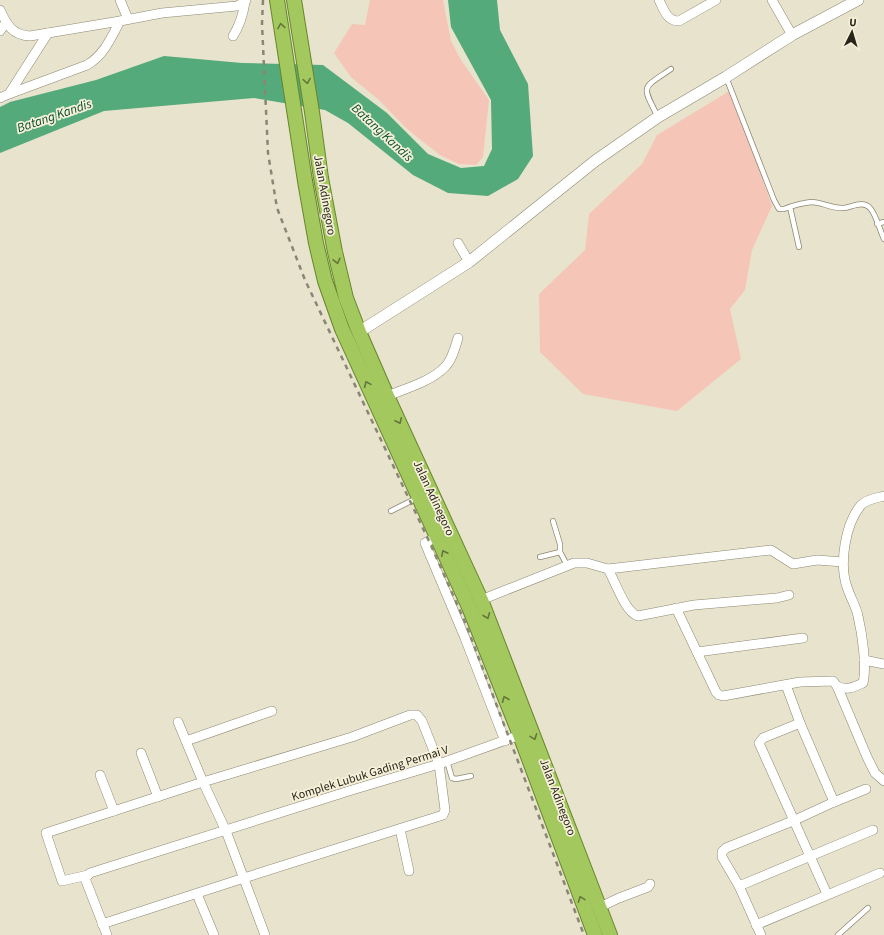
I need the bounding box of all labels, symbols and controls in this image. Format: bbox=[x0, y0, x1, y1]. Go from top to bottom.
north arrow bbox=[832, 12, 872, 52]
text: U bbox=[849, 15, 857, 30]
one-way arrow bbox=[277, 23, 286, 29]
one-way arrow bbox=[302, 78, 311, 84]
water label: Batang Kandis bbox=[15, 95, 94, 137]
water label: Batang Kandis bbox=[348, 100, 417, 166]
street label: Jalan Adinegoro bbox=[309, 154, 340, 237]
one-way arrow bbox=[332, 257, 341, 264]
one-way arrow bbox=[364, 380, 372, 388]
one-way arrow bbox=[394, 416, 402, 424]
street label: Jalan Adinegoro bbox=[409, 458, 458, 539]
one-way arrow bbox=[441, 550, 449, 557]
one-way arrow bbox=[483, 612, 491, 619]
one-way arrow bbox=[502, 695, 510, 702]
one-way arrow bbox=[530, 733, 538, 740]
street label: Komplek Lubuk Gading Permai V bbox=[290, 741, 451, 805]
street label: Jalan Adinegoro bbox=[535, 756, 580, 838]
one-way arrow bbox=[578, 895, 586, 902]

